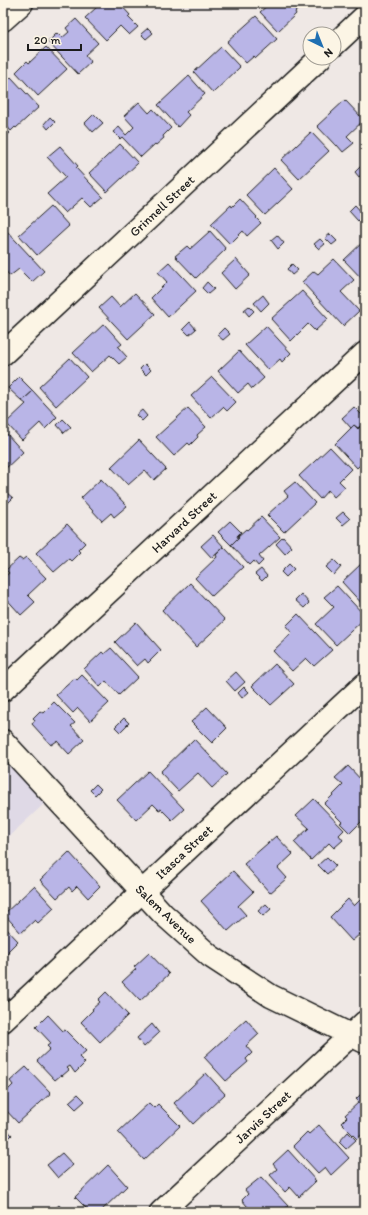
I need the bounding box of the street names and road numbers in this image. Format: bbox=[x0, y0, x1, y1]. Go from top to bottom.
street label: Grinnell Street bbox=[127, 172, 197, 240]
street label: Harvard Street bbox=[148, 488, 220, 556]
street label: Itasca Street bbox=[152, 822, 216, 882]
street label: Salem Avenue bbox=[133, 881, 199, 947]
street label: Jarvis Street bbox=[232, 1087, 294, 1147]

